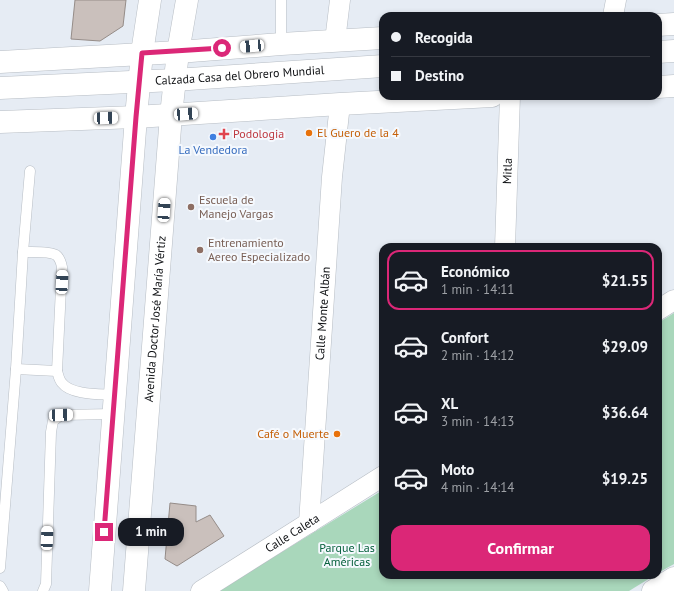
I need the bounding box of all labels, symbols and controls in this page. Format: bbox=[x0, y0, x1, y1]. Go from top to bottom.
text: Recogida bbox=[415, 28, 473, 47]
route start bbox=[213, 39, 231, 57]
car bbox=[240, 39, 264, 53]
street label: Calzada Casa del Obrero Mundial bbox=[155, 62, 325, 88]
text: Destino bbox=[415, 66, 464, 85]
car bbox=[174, 107, 198, 121]
car bbox=[94, 112, 118, 124]
place label: El Guero de la 4 bbox=[317, 125, 399, 140]
place label: Podologia bbox=[233, 126, 284, 141]
marker: Podologia bbox=[218, 128, 230, 140]
marker: El Guero de la 4 bbox=[304, 128, 314, 138]
marker: La Vendedora bbox=[208, 132, 218, 142]
place label: La Vendedora bbox=[178, 142, 248, 157]
street label: Mitla bbox=[499, 158, 515, 184]
place label: Escuela de Manejo Vargas bbox=[199, 192, 273, 221]
car bbox=[157, 198, 171, 222]
marker: Escuela de Manejo Vargas bbox=[186, 202, 196, 212]
street label: Avenida Doctor José María Vértiz bbox=[141, 235, 169, 402]
place label: Entrenamiento Aereo Especializado bbox=[208, 235, 310, 264]
marker: Entrenamiento Aereo Especializado bbox=[195, 245, 205, 255]
icon: car bbox=[393, 262, 429, 298]
text: Económico bbox=[441, 262, 510, 281]
street label: Calle Monte Albán bbox=[312, 266, 333, 361]
car bbox=[55, 270, 69, 294]
text: $21.55 bbox=[602, 271, 648, 290]
text: 1 min · 14:11 bbox=[441, 281, 514, 298]
icon: car bbox=[393, 328, 429, 364]
text: Confort bbox=[441, 328, 489, 347]
text: $29.09 bbox=[602, 337, 648, 356]
text: 2 min · 14:12 bbox=[441, 347, 514, 364]
icon: car bbox=[393, 394, 429, 430]
text: XL bbox=[441, 394, 458, 413]
text: $36.64 bbox=[602, 403, 648, 422]
car bbox=[49, 409, 73, 421]
text: 3 min · 14:13 bbox=[441, 413, 514, 430]
place label: Café o Muerte bbox=[257, 426, 329, 441]
marker: Café o Muerte bbox=[332, 429, 342, 439]
icon: car bbox=[393, 460, 429, 496]
text: Moto bbox=[441, 460, 474, 479]
text: $19.25 bbox=[602, 469, 648, 488]
text: 4 min · 14:14 bbox=[441, 479, 514, 496]
street label: Calle Caleta bbox=[262, 510, 322, 556]
callout: 1 min bbox=[118, 518, 184, 546]
route end bbox=[95, 523, 113, 541]
text: 1 min bbox=[135, 523, 167, 540]
button: Confirmar bbox=[391, 525, 650, 571]
car bbox=[41, 526, 53, 550]
park label: Parque Las Américas bbox=[319, 540, 375, 569]

